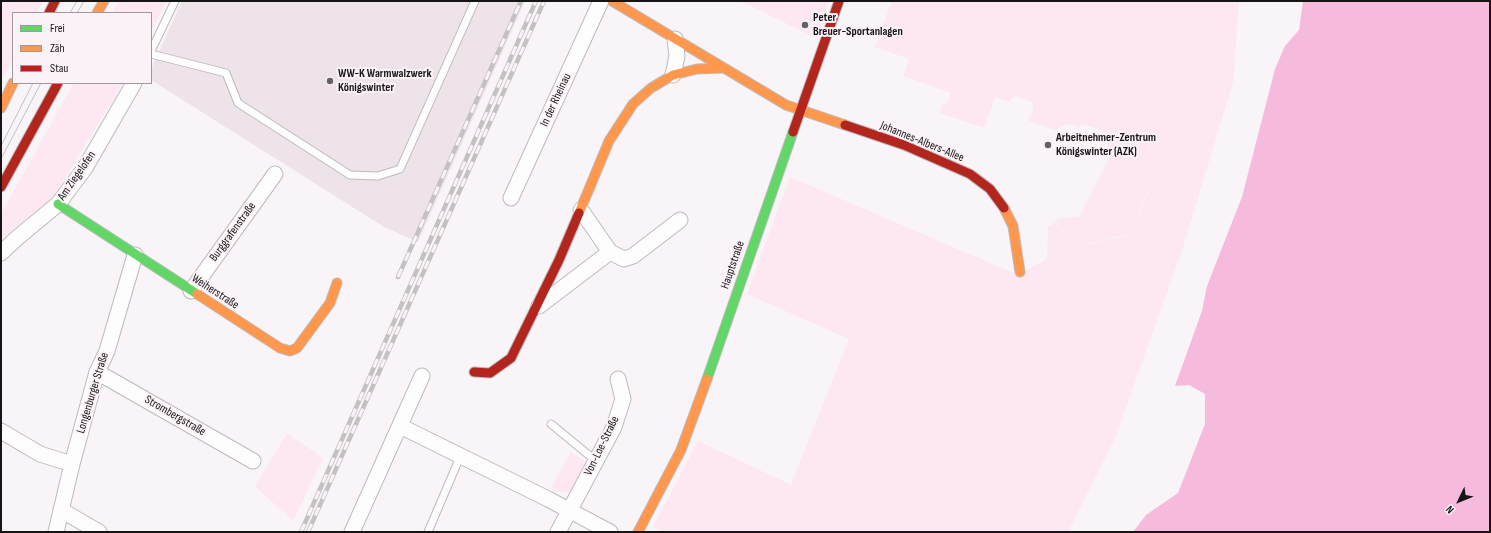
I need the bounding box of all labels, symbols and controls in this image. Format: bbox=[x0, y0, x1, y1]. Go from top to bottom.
place label: Peter Breuer-Sportanlagen bbox=[813, 11, 903, 39]
legend bbox=[12, 12, 152, 84]
marker: Peter Breuer-Sportanlagen bbox=[800, 20, 810, 30]
text: Frei bbox=[50, 21, 65, 36]
text: Zäh bbox=[50, 41, 65, 56]
text: Stau bbox=[50, 61, 68, 76]
place label: WW-K Warmwalzwerk Königswinter bbox=[338, 67, 432, 95]
street label: In der Rheinau bbox=[537, 71, 575, 129]
marker: WW-K Warmwalzwerk Königswinter bbox=[325, 76, 335, 86]
street label: Johannes-Albers-Allee bbox=[878, 119, 966, 165]
place label: Arbeitnehmer-Zentrum Königswinter (AZK) bbox=[1056, 131, 1156, 159]
marker: Arbeitnehmer-Zentrum Königswinter (AZK) bbox=[1043, 140, 1053, 150]
street label: Am Ziegelofen bbox=[55, 149, 99, 203]
street label: Burggrafenstraße bbox=[207, 200, 259, 264]
street label: Hauptstraße bbox=[718, 239, 748, 291]
street label: Weiherstraße bbox=[189, 271, 241, 313]
street label: Longenburger Straße bbox=[74, 351, 112, 435]
street label: Strombergstraße bbox=[142, 393, 208, 439]
street label: Von-Loe-Straße bbox=[581, 414, 623, 478]
north arrow bbox=[1439, 481, 1479, 521]
text: N bbox=[1443, 503, 1457, 516]

